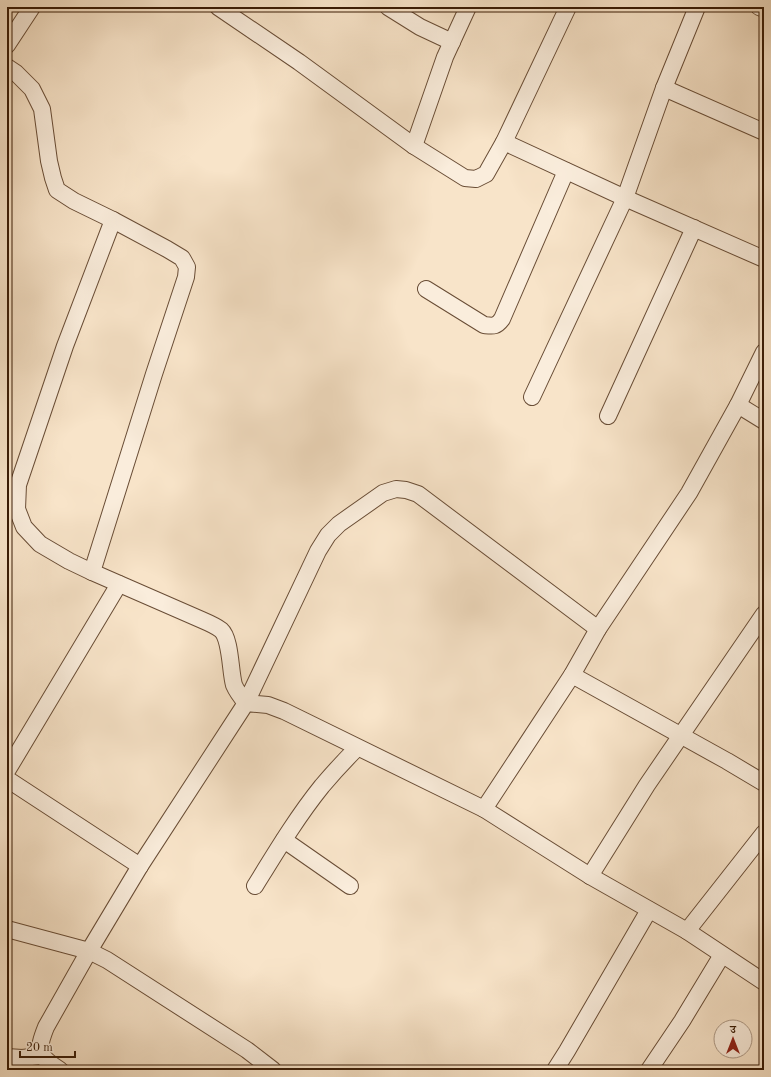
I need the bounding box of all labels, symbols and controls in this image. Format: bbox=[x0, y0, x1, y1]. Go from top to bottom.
north arrow bbox=[713, 1019, 753, 1059]
text: उ bbox=[729, 1025, 737, 1036]
scale bar bbox=[20, 1033, 75, 1059]
text: 20 m bbox=[26, 1042, 53, 1054]

